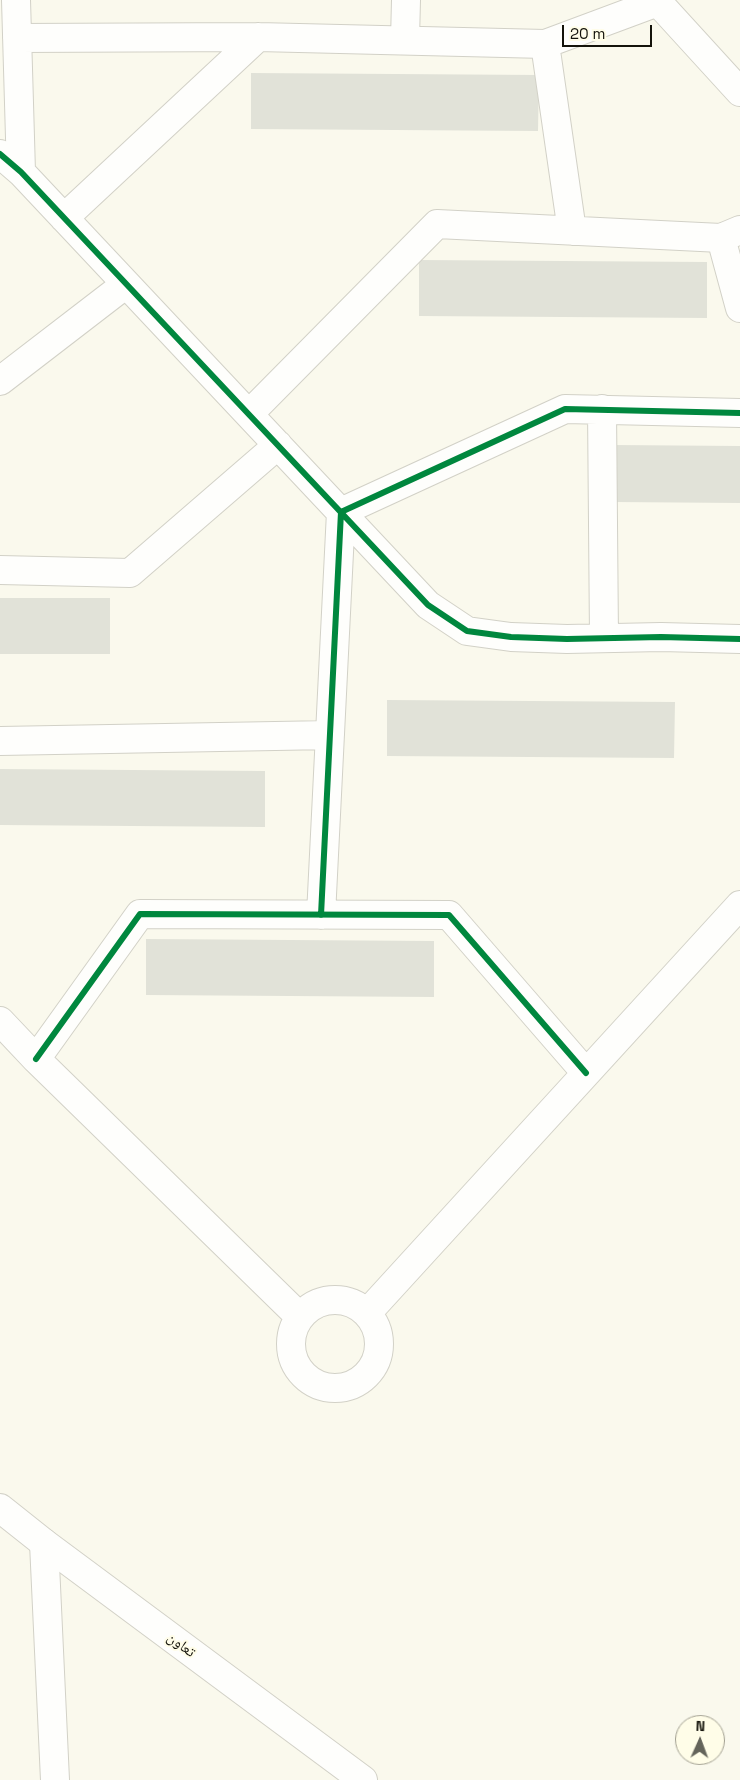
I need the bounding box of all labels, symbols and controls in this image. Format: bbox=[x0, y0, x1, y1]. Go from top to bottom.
scale bar bbox=[565, 15, 655, 47]
text: 20 m bbox=[570, 24, 605, 43]
street label: تعاون bbox=[163, 1628, 199, 1662]
north arrow bbox=[675, 1715, 725, 1765]
text: N bbox=[695, 1717, 705, 1735]

